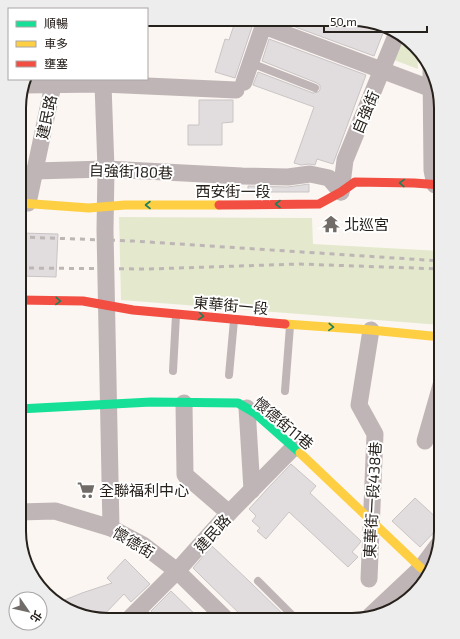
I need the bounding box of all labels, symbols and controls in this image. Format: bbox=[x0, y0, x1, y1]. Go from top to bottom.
legend bbox=[8, 8, 148, 80]
scale bar bbox=[324, 8, 427, 34]
text: 50 m bbox=[330, 14, 357, 28]
text: 順暢 bbox=[44, 16, 68, 30]
text: 車多 bbox=[44, 36, 68, 50]
text: 壅塞 bbox=[44, 56, 68, 70]
street label: 自強街 bbox=[348, 88, 382, 136]
street label: 建民路 bbox=[33, 93, 59, 141]
street label: 自強街180巷 bbox=[89, 161, 173, 181]
one-way arrow bbox=[399, 179, 405, 187]
street label: 西安街一段 bbox=[195, 182, 271, 200]
one-way arrow bbox=[275, 200, 281, 208]
one-way arrow bbox=[145, 201, 151, 209]
temple icon: 北巡宮 bbox=[321, 214, 341, 234]
place label: 北巡宮 bbox=[344, 215, 389, 233]
street label: 東華街一段 bbox=[193, 293, 269, 317]
one-way arrow bbox=[55, 297, 61, 305]
one-way arrow bbox=[198, 312, 204, 321]
one-way arrow bbox=[328, 323, 334, 332]
street label: 懷德街11巷 bbox=[251, 393, 317, 453]
street label: 東華街一段438巷 bbox=[360, 441, 384, 559]
supermarket icon: 全聯福利中心 bbox=[76, 480, 96, 500]
place label: 全聯福利中心 bbox=[99, 481, 189, 499]
street label: 建民路 bbox=[190, 510, 234, 556]
street label: 懷德街 bbox=[110, 523, 158, 561]
north arrow bbox=[8, 591, 48, 631]
text: 北 bbox=[28, 609, 45, 625]

